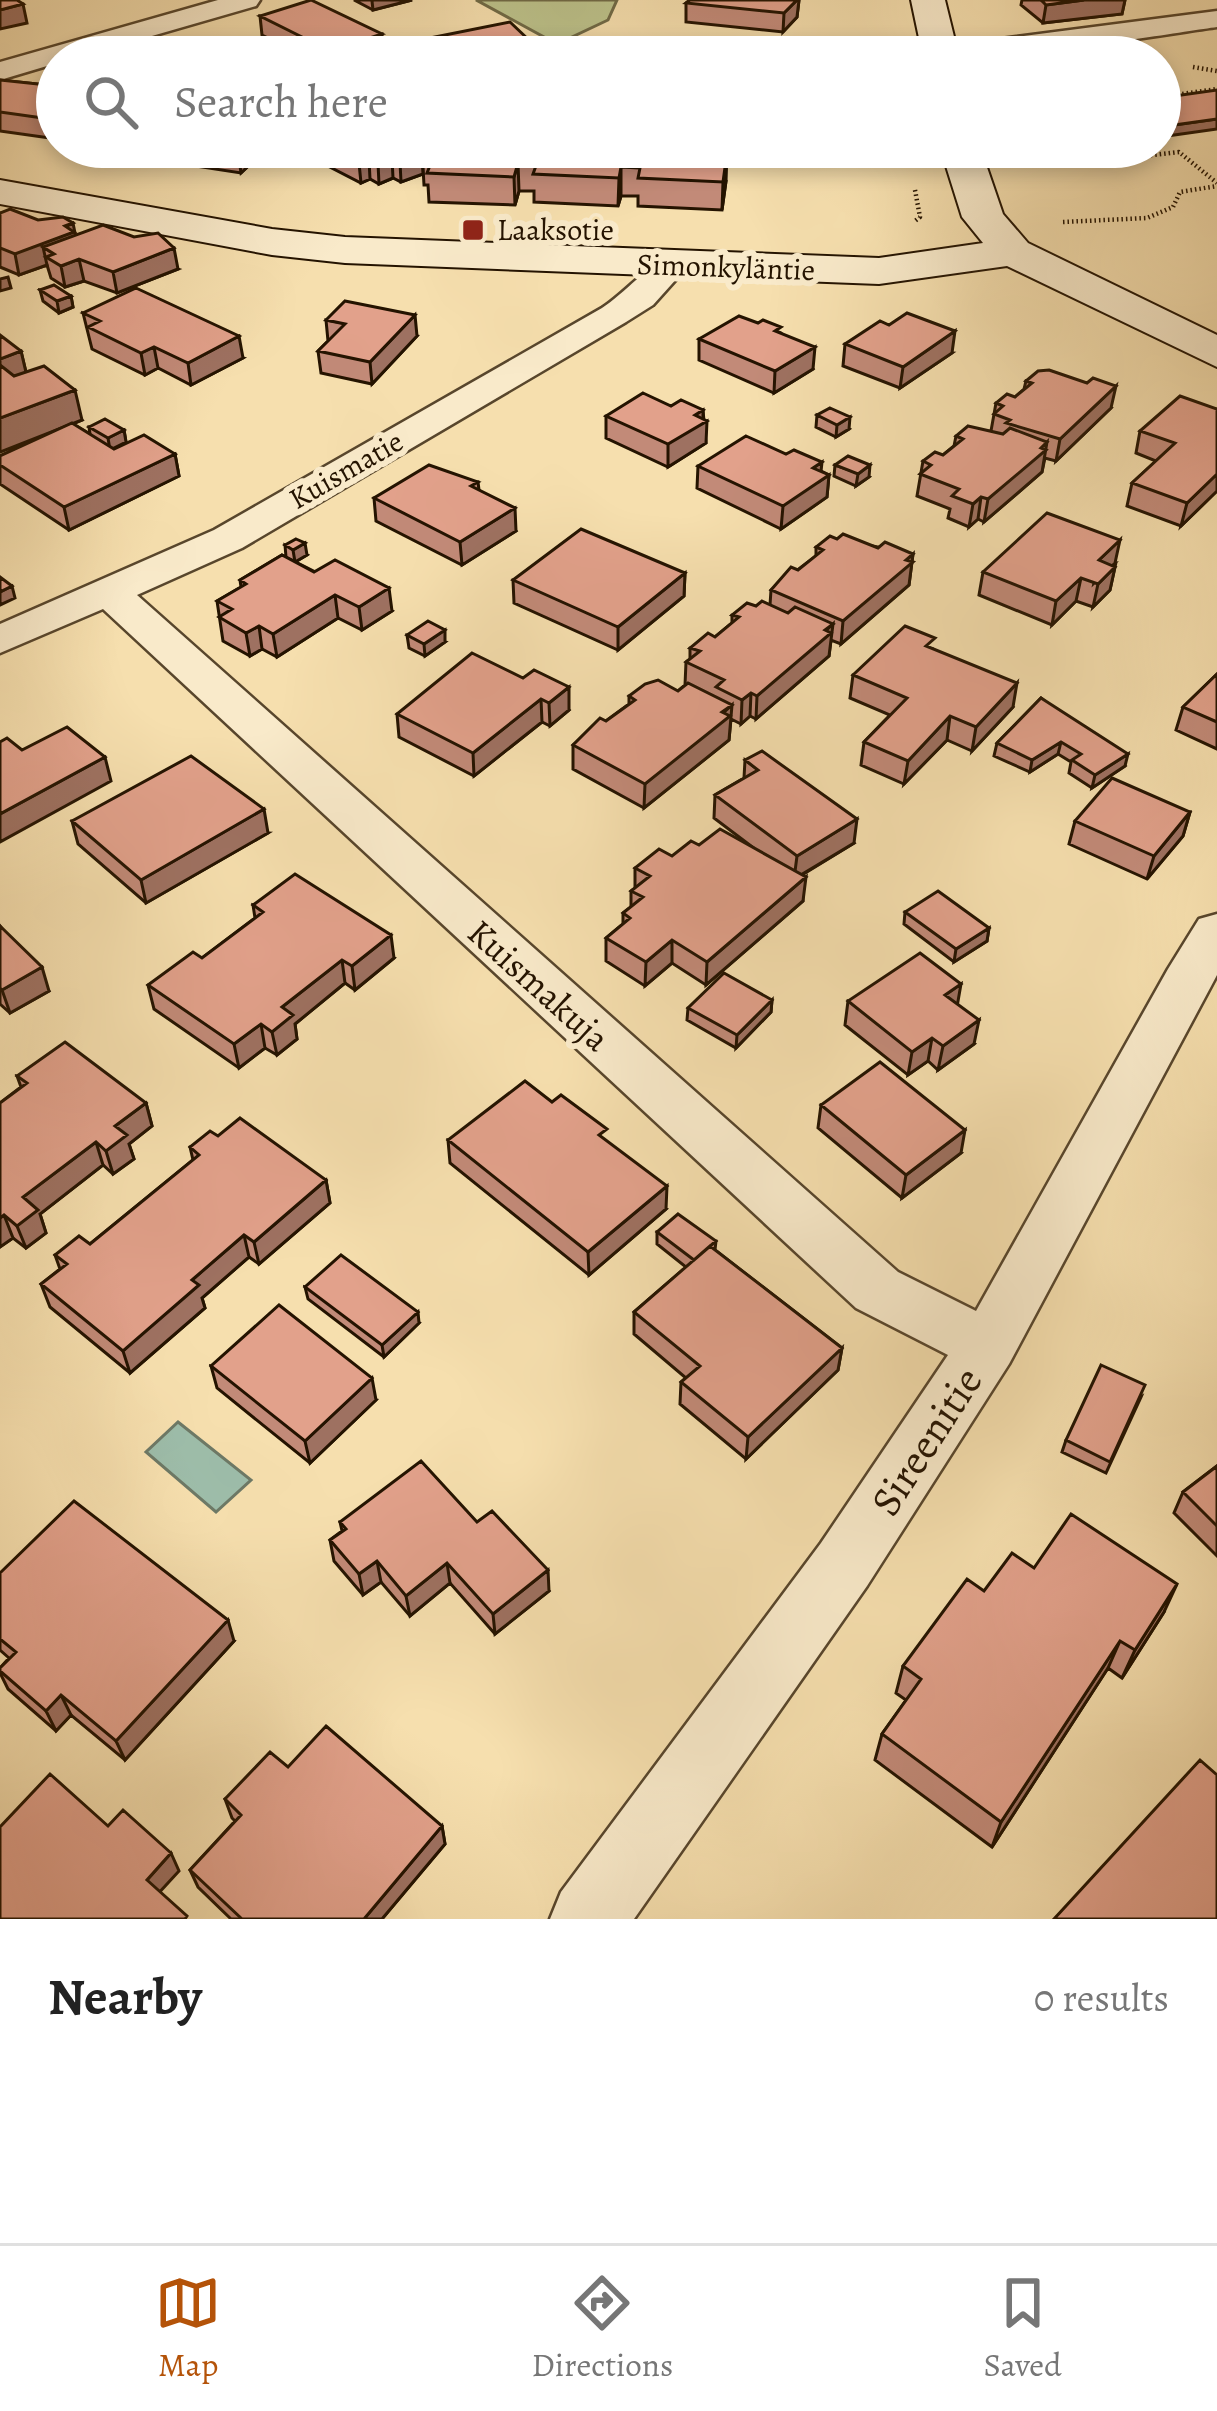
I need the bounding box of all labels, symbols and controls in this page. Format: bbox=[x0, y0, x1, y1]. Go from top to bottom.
search box bbox=[36, 36, 1181, 168]
icon: search bbox=[78, 69, 144, 135]
text: Search here bbox=[174, 71, 388, 133]
place label: Laaksotie bbox=[497, 210, 614, 250]
marker: Laaksotie bbox=[460, 217, 486, 243]
street label: Simonkyläntie bbox=[636, 244, 816, 290]
street label: Kuismatie bbox=[282, 421, 410, 519]
street label: Kuismakuja bbox=[457, 908, 621, 1062]
street label: Sireenitie bbox=[857, 1356, 995, 1526]
text: Nearby bbox=[48, 1962, 202, 2032]
text: 0 results bbox=[1034, 1971, 1169, 2024]
tab: Map bbox=[155, 2270, 221, 2387]
tab: Directions bbox=[532, 2270, 673, 2387]
tab: Saved bbox=[984, 2270, 1062, 2387]

